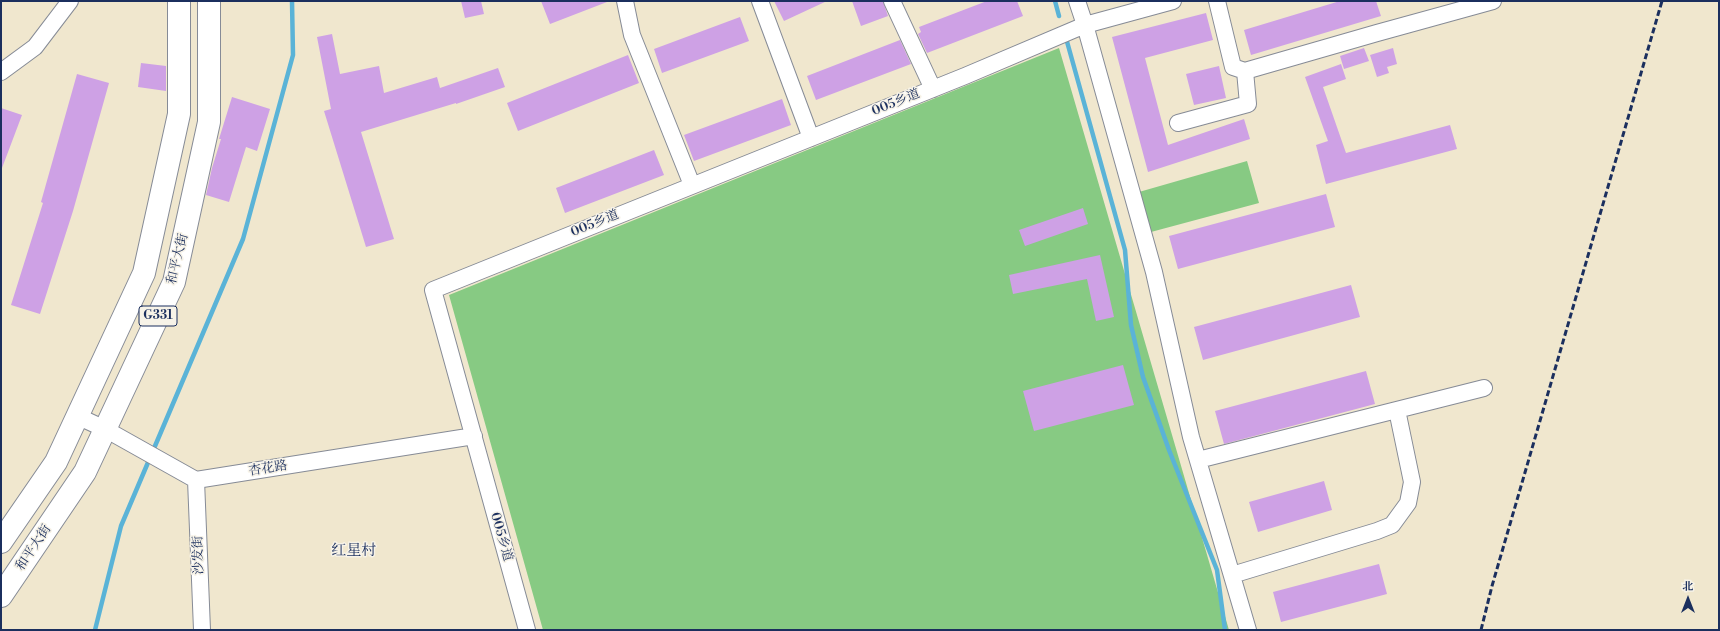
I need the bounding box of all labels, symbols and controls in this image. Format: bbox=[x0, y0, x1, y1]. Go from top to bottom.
street label: 005乡道 bbox=[870, 86, 922, 120]
street label: 005乡道 bbox=[569, 207, 621, 241]
street label: 和平大街 bbox=[164, 232, 192, 286]
road number: G331 bbox=[139, 306, 177, 326]
street label: 杏花路 bbox=[248, 458, 288, 480]
street label: 005乡道 bbox=[487, 511, 515, 563]
street label: 和平大街 bbox=[13, 522, 55, 574]
street label: 沙发街 bbox=[191, 535, 207, 575]
district label: 红星村 bbox=[332, 542, 376, 560]
north arrow bbox=[1668, 579, 1708, 619]
text: 北 bbox=[1683, 580, 1694, 594]

